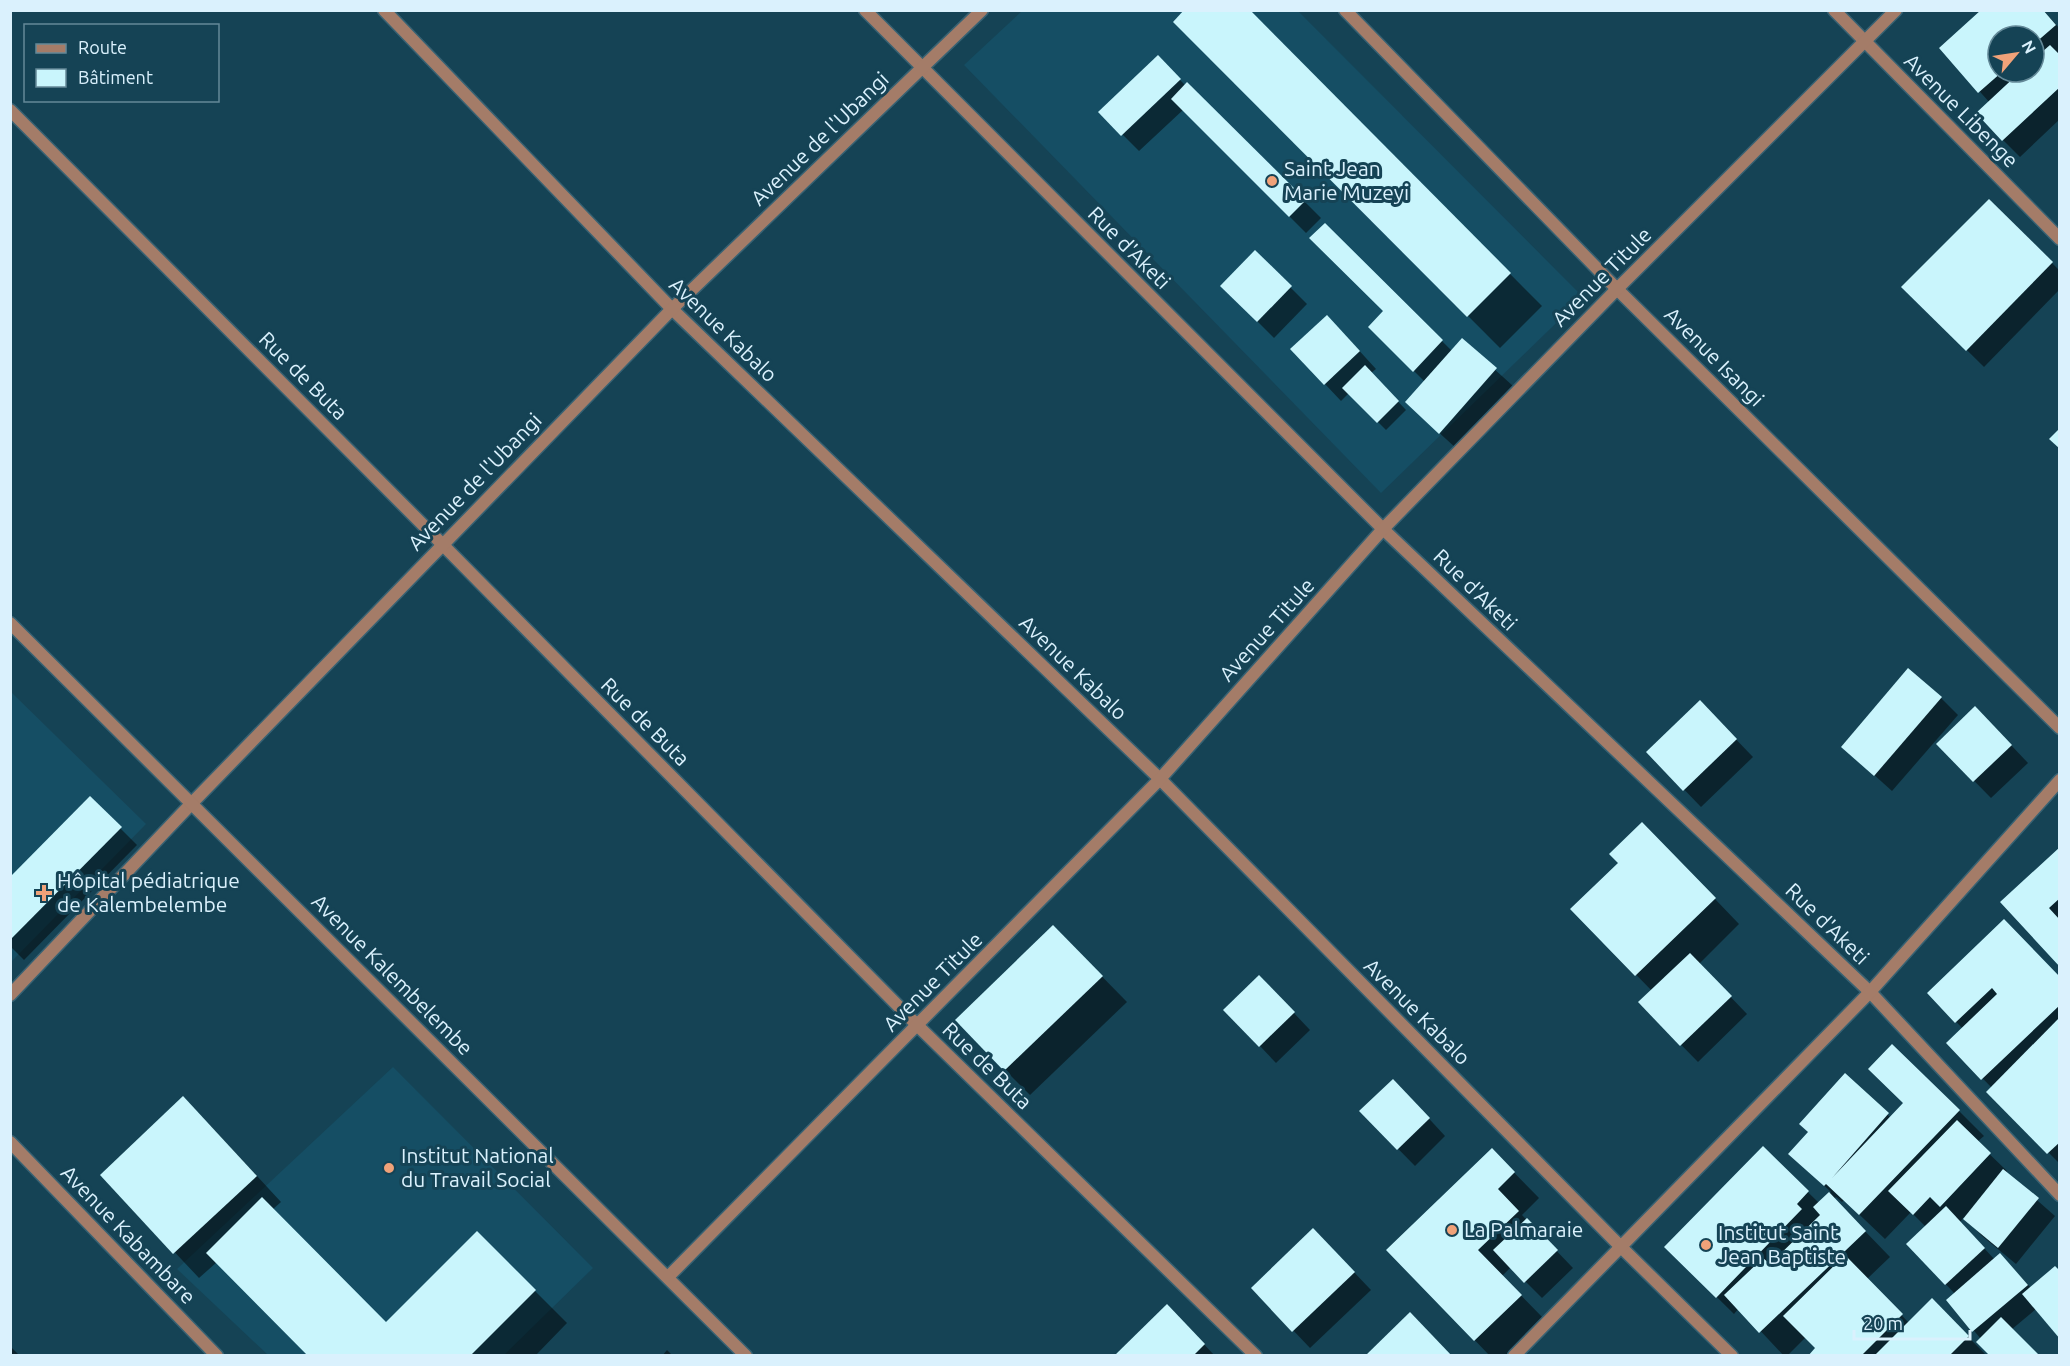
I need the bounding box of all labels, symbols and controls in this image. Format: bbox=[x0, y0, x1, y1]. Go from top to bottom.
legend bbox=[24, 24, 219, 102]
north arrow bbox=[1986, 24, 2046, 84]
text: Route bbox=[78, 37, 127, 57]
text: N bbox=[2018, 37, 2040, 56]
street label: Avenue Libenge bbox=[1900, 48, 2024, 172]
text: Bâtiment bbox=[78, 67, 153, 87]
street label: Avenue de l'Ubangi bbox=[746, 67, 893, 210]
place label: Saint Jean Marie Muzeyi bbox=[1284, 156, 1409, 204]
marker: Saint Jean Marie Muzeyi bbox=[1265, 174, 1279, 188]
street label: Rue d'Aketi bbox=[1084, 201, 1176, 293]
street label: Avenue Titule bbox=[1547, 222, 1656, 331]
street label: Avenue Kabalo bbox=[665, 272, 782, 387]
street label: Avenue Isangi bbox=[1660, 302, 1769, 411]
street label: Rue de Buta bbox=[255, 326, 353, 424]
street label: Avenue de l'Ubangi bbox=[403, 408, 546, 555]
street label: Rue d'Aketi bbox=[1429, 544, 1522, 635]
street label: Avenue Titule bbox=[1214, 573, 1319, 686]
street label: Avenue Kabalo bbox=[1015, 610, 1132, 725]
street label: Rue de Buta bbox=[597, 672, 695, 770]
place label: Hôpital pédiatrique de Kalembelembe bbox=[57, 868, 240, 916]
street label: Rue d'Aketi bbox=[1781, 878, 1874, 969]
marker: Hôpital pédiatrique de Kalembelembe bbox=[35, 884, 53, 902]
street label: Avenue Kalembelembe bbox=[307, 889, 478, 1060]
street label: Avenue Titule bbox=[878, 927, 987, 1036]
street label: Avenue Kabalo bbox=[1360, 953, 1476, 1069]
street label: Rue de Buta bbox=[938, 1017, 1037, 1114]
place label: Institut National du Travail Social bbox=[401, 1143, 554, 1191]
street label: Avenue Kabambare bbox=[57, 1160, 201, 1308]
marker: Institut National du Travail Social bbox=[382, 1161, 396, 1175]
place label: La Palmaraie bbox=[1464, 1217, 1583, 1241]
place label: Institut Saint Jean Baptiste bbox=[1718, 1220, 1846, 1268]
marker: La Palmaraie bbox=[1445, 1223, 1459, 1237]
marker: Institut Saint Jean Baptiste bbox=[1699, 1238, 1713, 1252]
scale bar bbox=[1854, 1303, 1970, 1341]
text: 20 m bbox=[1863, 1313, 1903, 1333]

